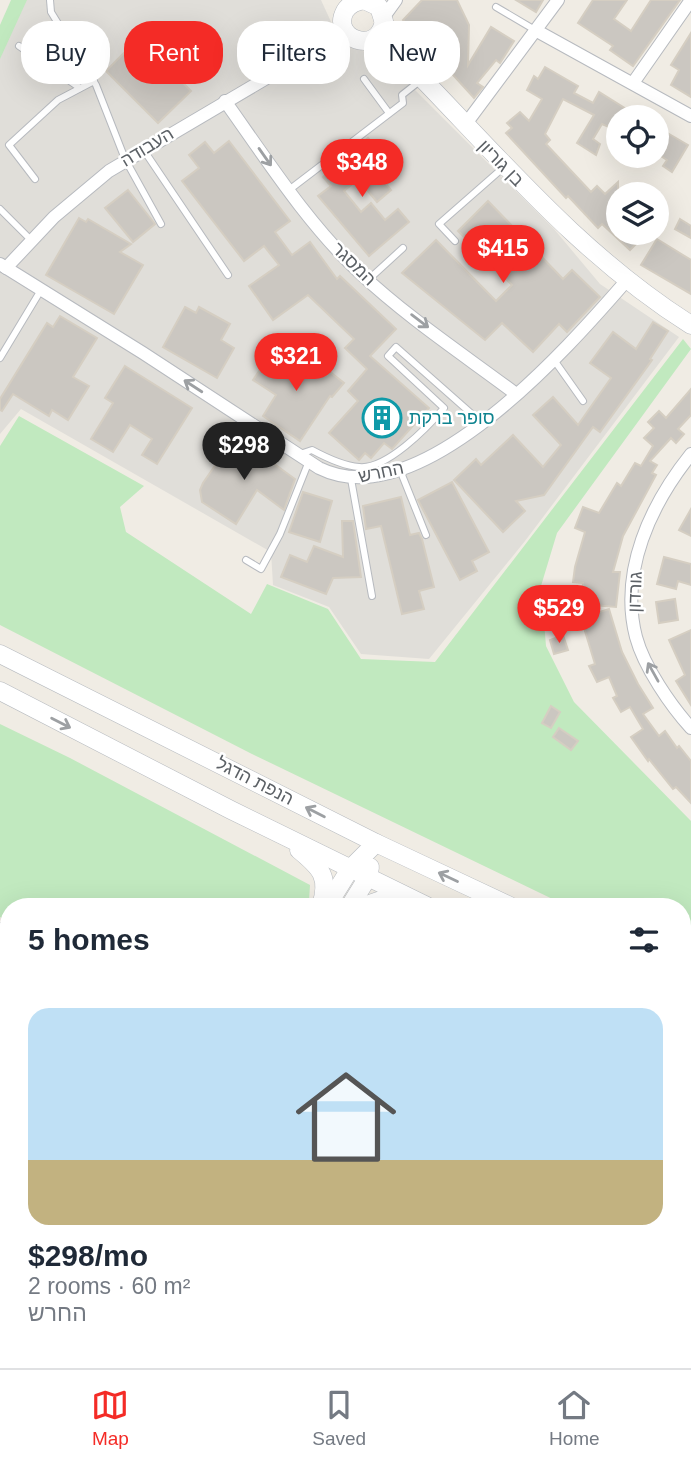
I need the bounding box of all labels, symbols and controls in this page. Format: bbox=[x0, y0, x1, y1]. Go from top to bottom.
chip: Buy bbox=[21, 21, 110, 84]
chip: Rent bbox=[124, 21, 223, 84]
chip: Filters bbox=[237, 21, 350, 84]
chip: New bbox=[364, 21, 460, 84]
map controls bbox=[606, 105, 669, 245]
button: locate bbox=[606, 105, 669, 168]
street label: העבודה bbox=[117, 123, 177, 171]
street label: בן גוריון bbox=[474, 136, 528, 190]
pin: $348 bbox=[321, 140, 403, 199]
one-way arrow bbox=[257, 147, 272, 166]
text: $348 bbox=[336, 149, 388, 175]
button: layers bbox=[606, 182, 669, 245]
pin: $415 bbox=[462, 226, 544, 285]
text: $415 bbox=[477, 235, 529, 261]
street label: המסגר bbox=[328, 238, 380, 290]
one-way arrow bbox=[410, 314, 429, 329]
pin: $321 bbox=[255, 334, 337, 393]
text: $321 bbox=[270, 343, 322, 369]
one-way arrow bbox=[183, 378, 203, 392]
building icon: סופר ברקת bbox=[361, 397, 403, 439]
place label: סופר ברקת bbox=[409, 408, 495, 428]
pin: $298 bbox=[203, 422, 285, 482]
text: $298 bbox=[218, 432, 270, 458]
street label: החרש bbox=[356, 457, 406, 487]
street label: גורדון bbox=[624, 571, 646, 613]
pin: $529 bbox=[518, 586, 600, 645]
text: $529 bbox=[533, 595, 585, 621]
one-way arrow bbox=[646, 662, 659, 683]
one-way arrow bbox=[50, 716, 71, 730]
street label: הנפת הדגל bbox=[213, 753, 297, 809]
one-way arrow bbox=[305, 804, 326, 818]
one-way arrow bbox=[438, 870, 459, 883]
icon: filters bbox=[625, 921, 663, 959]
text: 5 homes bbox=[28, 923, 150, 956]
icon: home bbox=[283, 1054, 409, 1180]
text: $298/mo bbox=[28, 1239, 148, 1272]
text: 2 rooms · 60 m² bbox=[28, 1273, 190, 1299]
text: החרש bbox=[28, 1300, 87, 1326]
tab: Map bbox=[91, 1386, 129, 1450]
tab: Saved bbox=[312, 1386, 366, 1450]
tab: Home bbox=[549, 1386, 600, 1450]

